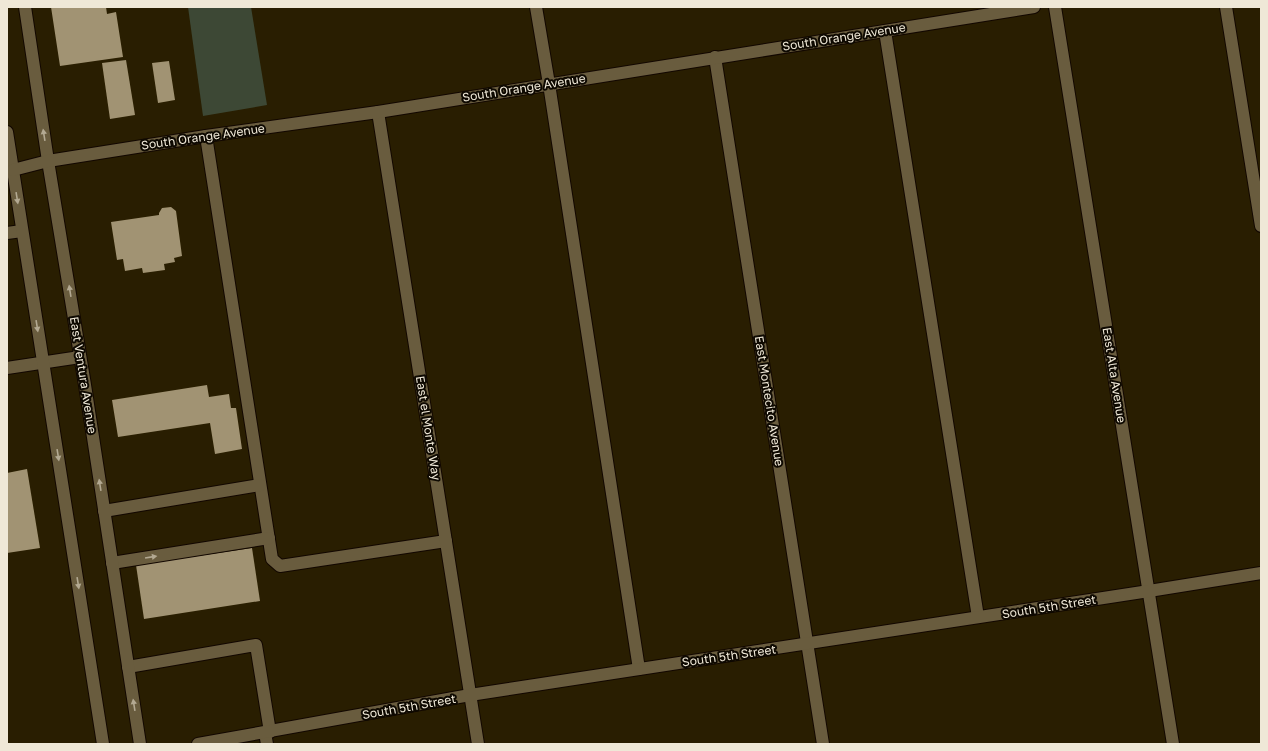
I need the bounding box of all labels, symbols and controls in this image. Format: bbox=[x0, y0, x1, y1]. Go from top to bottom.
street label: South Orange Avenue bbox=[781, 19, 907, 54]
street label: South Orange Avenue bbox=[461, 70, 587, 105]
street label: South Orange Avenue bbox=[140, 120, 266, 153]
one-way arrow bbox=[41, 129, 47, 141]
one-way arrow bbox=[14, 192, 20, 204]
one-way arrow bbox=[67, 285, 73, 297]
street label: East Ventura Avenue bbox=[67, 315, 100, 435]
one-way arrow bbox=[34, 320, 40, 333]
street label: East Alta Avenue bbox=[1100, 326, 1129, 424]
street label: East Montecito Avenue bbox=[752, 335, 787, 467]
street label: East el Monte Way bbox=[413, 375, 444, 482]
one-way arrow bbox=[55, 449, 61, 461]
one-way arrow bbox=[97, 479, 103, 491]
one-way arrow bbox=[145, 554, 157, 560]
one-way arrow bbox=[75, 577, 81, 589]
street label: South 5th Street bbox=[1001, 592, 1097, 621]
street label: South 5th Street bbox=[681, 641, 777, 670]
street label: South 5th Street bbox=[361, 691, 457, 722]
one-way arrow bbox=[131, 699, 137, 712]

